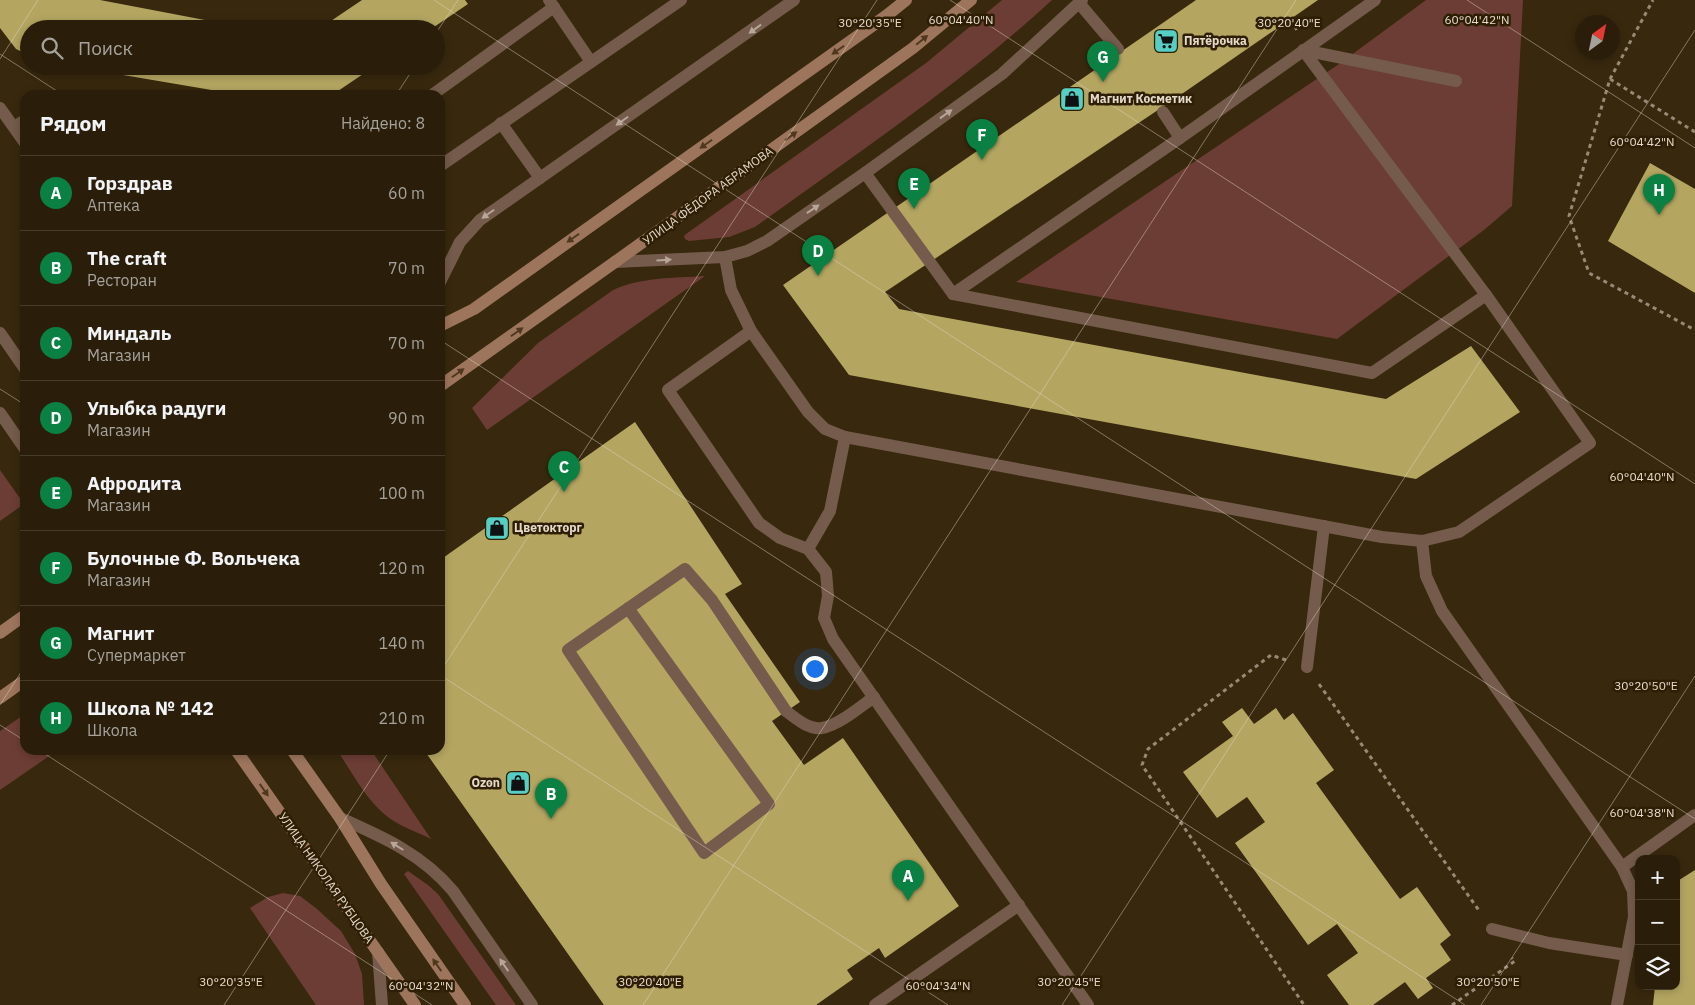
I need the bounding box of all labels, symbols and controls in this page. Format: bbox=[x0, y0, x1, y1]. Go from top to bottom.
text: 60°04'40"N bbox=[928, 12, 994, 27]
text: 60°04'42"N bbox=[1444, 12, 1510, 27]
text: 30°20'35"E bbox=[838, 15, 902, 30]
text: 30°20'40"E bbox=[1257, 15, 1321, 30]
north arrow bbox=[1575, 15, 1620, 60]
search box bbox=[20, 20, 445, 75]
one-way arrow bbox=[749, 23, 762, 34]
supermarket icon: Пятёрочка bbox=[1153, 28, 1179, 54]
place label: Пятёрочка bbox=[1184, 33, 1247, 48]
icon: search bbox=[38, 34, 66, 62]
one-way arrow bbox=[916, 34, 928, 46]
text: Поиск bbox=[78, 36, 133, 60]
pin: G bbox=[1087, 41, 1119, 82]
one-way arrow bbox=[831, 45, 845, 55]
shop icon: Магнит Косметик bbox=[1059, 86, 1085, 112]
place label: Магнит Косметик bbox=[1090, 91, 1192, 106]
text: Рядом bbox=[40, 109, 107, 137]
one-way arrow bbox=[939, 109, 952, 120]
text: Найдено: 8 bbox=[341, 113, 425, 133]
one-way arrow bbox=[615, 116, 628, 126]
pin: F bbox=[966, 119, 998, 160]
one-way arrow bbox=[784, 131, 798, 141]
text: 60°04'42"N bbox=[1609, 134, 1675, 149]
one-way arrow bbox=[699, 139, 713, 149]
street label: УЛИЦА ФЁДОРА АБРАМОВА bbox=[640, 143, 776, 248]
pin: E bbox=[898, 168, 930, 209]
text: Горздрав bbox=[87, 171, 173, 195]
pin: H bbox=[1643, 174, 1675, 215]
text: A bbox=[51, 183, 61, 203]
text: 60 m bbox=[388, 183, 425, 203]
text: Аптека bbox=[87, 195, 140, 215]
one-way arrow bbox=[806, 204, 820, 213]
one-way arrow bbox=[481, 209, 495, 219]
one-way arrow bbox=[567, 233, 580, 243]
pin: D bbox=[802, 235, 834, 276]
text: The craft bbox=[87, 246, 167, 270]
one-way arrow bbox=[656, 256, 672, 264]
text: B bbox=[51, 258, 61, 278]
text: 70 m bbox=[388, 258, 425, 278]
text: Ресторан bbox=[87, 270, 157, 290]
text: Миндаль bbox=[87, 321, 171, 345]
one-way arrow bbox=[510, 327, 523, 337]
text: C bbox=[51, 333, 61, 353]
text: 70 m bbox=[388, 333, 425, 353]
text: Магазин bbox=[87, 345, 151, 365]
one-way arrow bbox=[451, 368, 465, 378]
text: Улыбка радуги bbox=[87, 396, 226, 420]
text: D bbox=[50, 408, 62, 428]
text: 90 m bbox=[388, 408, 425, 428]
text: Магазин bbox=[87, 420, 151, 440]
pin: C bbox=[548, 451, 580, 492]
text: 60°04'40"N bbox=[1609, 469, 1675, 484]
text: Афродита bbox=[87, 471, 182, 495]
text: E bbox=[51, 483, 61, 503]
text: 100 m bbox=[378, 483, 425, 503]
text: Магазин bbox=[87, 495, 151, 515]
shop icon: Цветокторг bbox=[484, 515, 510, 541]
place label: Цветокторг bbox=[514, 520, 582, 535]
text: Булочные Ф. Вольчека bbox=[87, 546, 300, 570]
text: F bbox=[51, 558, 61, 578]
text: 120 m bbox=[378, 558, 425, 578]
text: Магазин bbox=[87, 570, 151, 590]
text: Магнит bbox=[87, 621, 154, 645]
text: G bbox=[50, 633, 62, 653]
text: 140 m bbox=[378, 633, 425, 653]
text: Супермаркет bbox=[87, 645, 186, 665]
your location bbox=[802, 656, 828, 682]
text: 30°20'50"E bbox=[1614, 678, 1678, 693]
text: Школа № 142 bbox=[87, 696, 214, 720]
text: H bbox=[50, 708, 62, 728]
text: 210 m bbox=[378, 708, 425, 728]
text: Школа bbox=[87, 720, 137, 740]
shop icon: Ozon bbox=[505, 770, 531, 796]
place label: Ozon bbox=[471, 775, 500, 790]
pin: B bbox=[535, 778, 567, 819]
one-way arrow bbox=[259, 783, 269, 797]
text: 60°04'38"N bbox=[1609, 805, 1675, 820]
street label: УЛИЦА НИКОЛАЯ РУБЦОВА bbox=[275, 809, 378, 946]
one-way arrow bbox=[390, 841, 404, 850]
map controls bbox=[1635, 855, 1680, 990]
button: + bbox=[1635, 855, 1680, 900]
pin: A bbox=[892, 860, 924, 901]
button: − bbox=[1635, 900, 1680, 945]
button: layers bbox=[1635, 945, 1680, 990]
one-way arrow bbox=[432, 958, 442, 972]
one-way arrow bbox=[499, 958, 509, 972]
text: 30°20'35"E bbox=[199, 974, 263, 989]
text: 30°20'40"E bbox=[618, 974, 682, 989]
text: 30°20'45"E bbox=[1037, 974, 1101, 989]
text: 30°20'50"E bbox=[1456, 974, 1520, 989]
text: 60°04'32"N bbox=[388, 978, 454, 993]
text: 60°04'34"N bbox=[905, 978, 971, 993]

